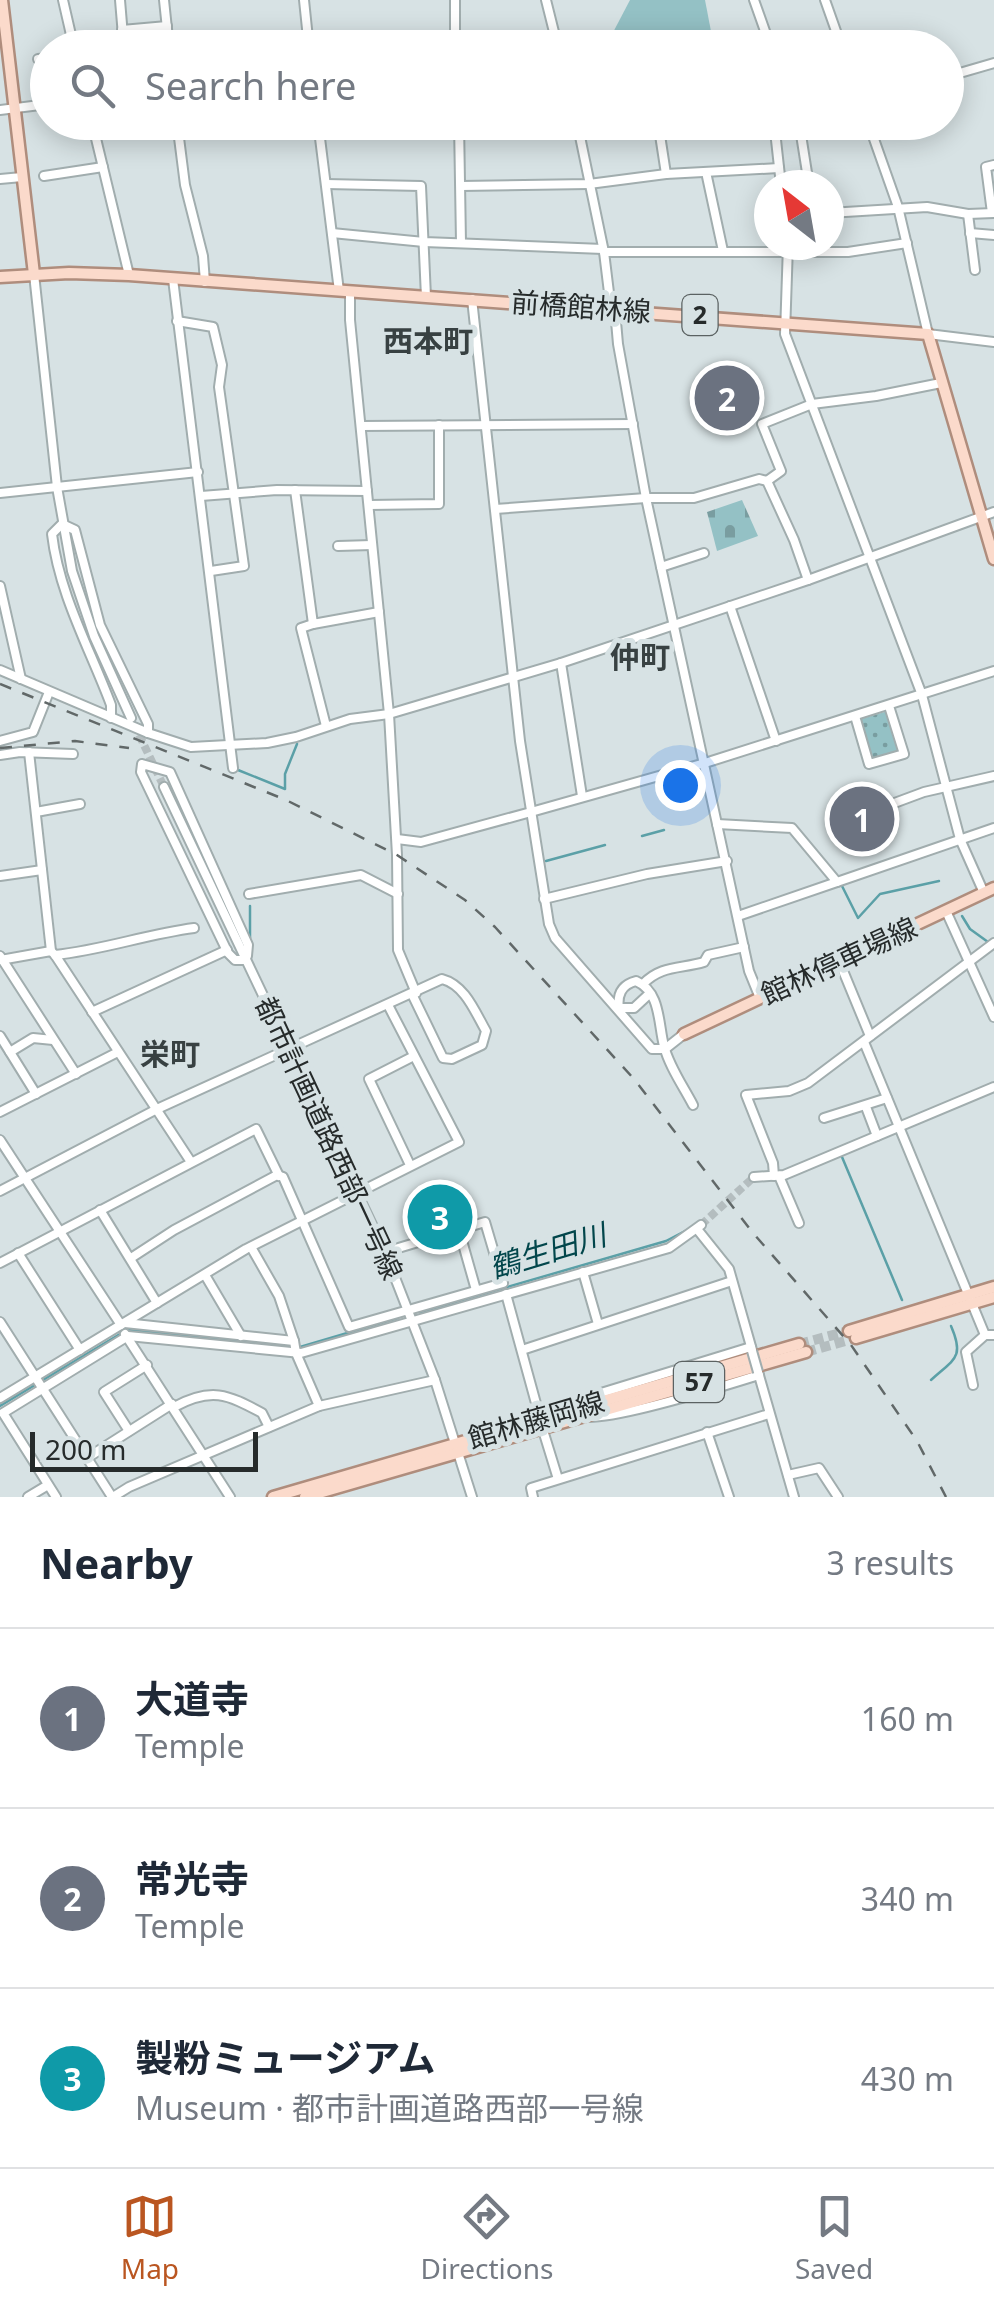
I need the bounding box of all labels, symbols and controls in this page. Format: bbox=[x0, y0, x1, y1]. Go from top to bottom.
search box bbox=[30, 30, 964, 140]
icon: search bbox=[65, 58, 120, 113]
text: Search here bbox=[145, 59, 356, 111]
north arrow bbox=[754, 170, 844, 260]
street label: 前橋館林線 bbox=[510, 282, 652, 330]
road number: 2 bbox=[682, 295, 718, 335]
district label: 西本町 bbox=[383, 320, 473, 361]
pin: 2 bbox=[694, 360, 760, 436]
district label: 仲町 bbox=[610, 636, 670, 677]
your location bbox=[655, 760, 706, 811]
pin: 1 bbox=[830, 782, 894, 856]
street label: 館林停車場線 bbox=[754, 907, 923, 1013]
street label: 都市計画道路西部一号線 bbox=[248, 990, 412, 1285]
district label: 栄町 bbox=[140, 1033, 200, 1074]
pin: 3 bbox=[408, 1180, 472, 1254]
water label: 鶴生田川 bbox=[484, 1213, 614, 1288]
road number: 57 bbox=[674, 1362, 724, 1402]
street label: 館林藤岡線 bbox=[463, 1381, 608, 1457]
scale bar bbox=[30, 1427, 258, 1472]
text: 200 m bbox=[45, 1430, 127, 1468]
text: Nearby bbox=[40, 1534, 193, 1591]
text: 3 results bbox=[827, 1541, 954, 1584]
text: 大道寺 bbox=[135, 1672, 249, 1724]
text: 1 bbox=[63, 1697, 82, 1740]
text: 160 m bbox=[861, 1697, 954, 1740]
text: Temple bbox=[135, 1724, 245, 1767]
text: 常光寺 bbox=[135, 1852, 249, 1904]
text: 2 bbox=[63, 1877, 82, 1920]
text: 340 m bbox=[861, 1877, 954, 1920]
text: Temple bbox=[135, 1904, 245, 1947]
text: 製粉ミュージアム bbox=[135, 2031, 436, 2083]
text: 3 bbox=[63, 2057, 82, 2100]
text: 430 m bbox=[861, 2057, 954, 2100]
text: Museum · 都市計画道路西部一号線 bbox=[135, 2086, 644, 2129]
tab: Map bbox=[121, 2189, 179, 2287]
tab: Directions bbox=[421, 2189, 553, 2287]
tab: Saved bbox=[795, 2189, 873, 2287]

